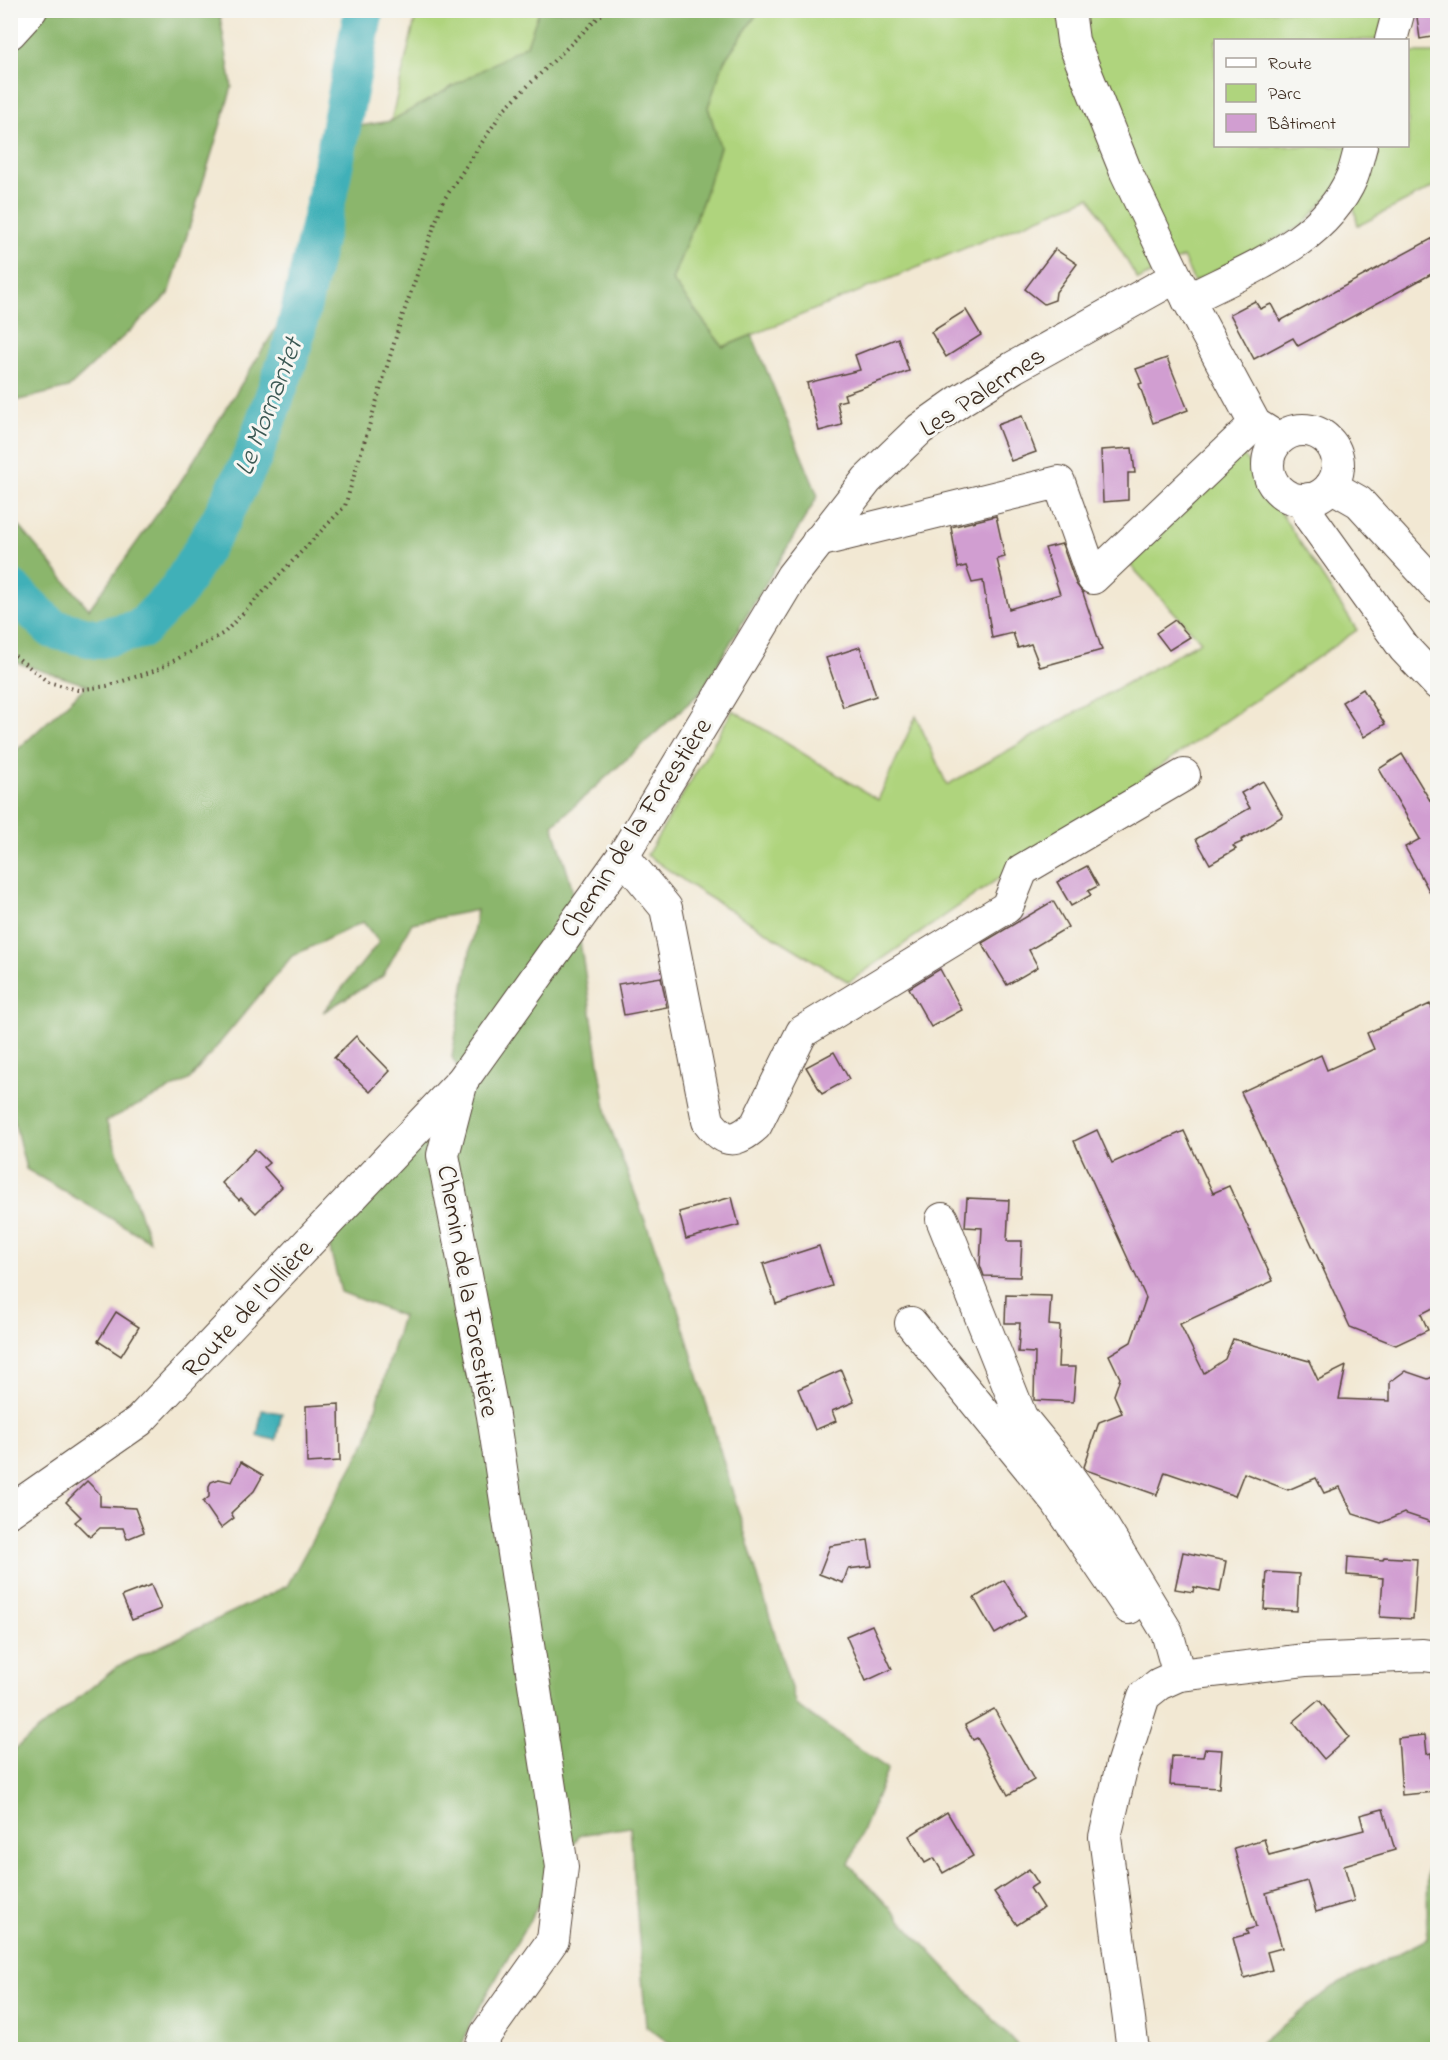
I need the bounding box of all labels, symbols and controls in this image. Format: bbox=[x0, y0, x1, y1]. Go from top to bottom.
legend bbox=[1214, 39, 1409, 147]
text: Route bbox=[1268, 52, 1313, 78]
text: Parc bbox=[1268, 82, 1301, 108]
text: Bâtiment bbox=[1267, 112, 1336, 138]
water label: Le Mornantet bbox=[225, 330, 316, 482]
street label: Les Palermes bbox=[913, 338, 1054, 448]
street label: Chemin de la Forestière bbox=[551, 710, 723, 946]
street label: Chemin de la Forestière bbox=[425, 1162, 508, 1421]
street label: Route de l'Ollière bbox=[174, 1231, 324, 1388]

